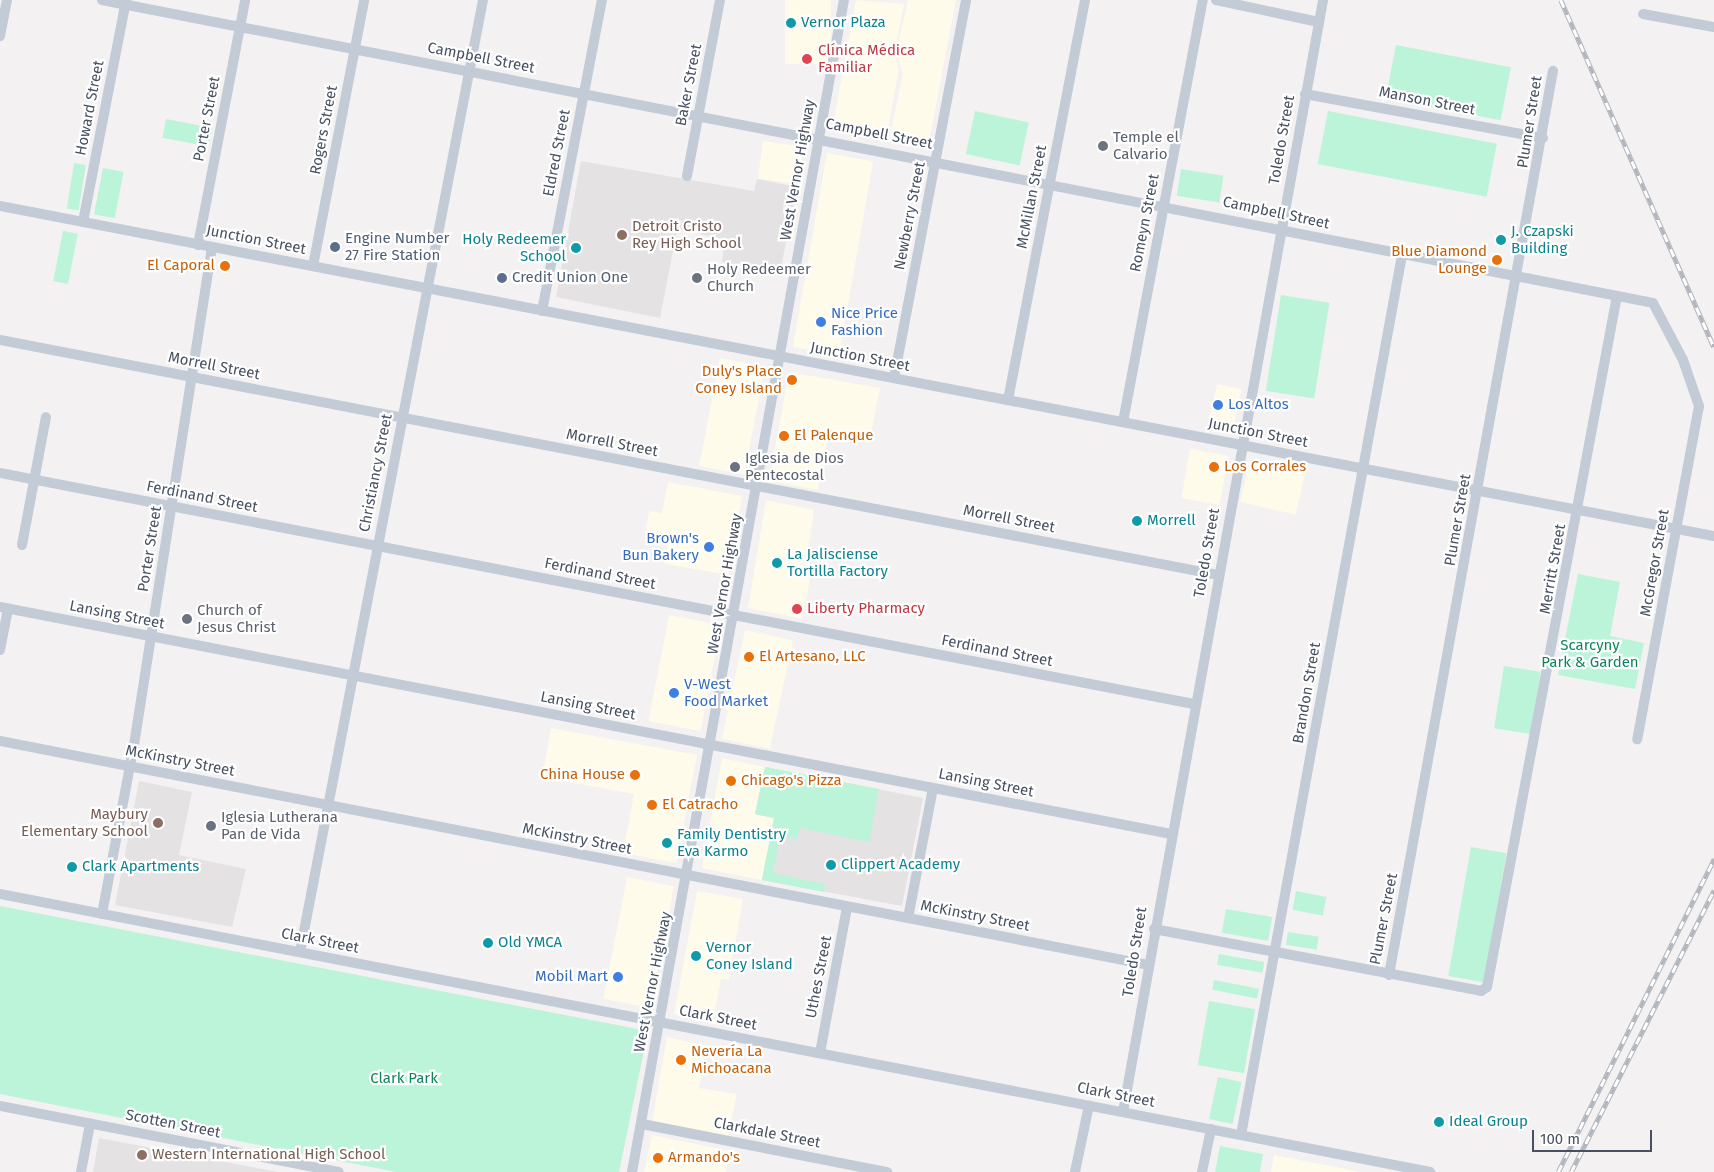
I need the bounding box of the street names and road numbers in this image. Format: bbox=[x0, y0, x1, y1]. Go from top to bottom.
street label: Campbell Street bbox=[426, 39, 536, 77]
street label: Baker Street bbox=[672, 42, 706, 128]
street label: Howard Street bbox=[72, 59, 108, 157]
street label: Porter Street bbox=[190, 75, 224, 163]
street label: Plumer Street bbox=[1514, 75, 1546, 169]
street label: Manson Street bbox=[1377, 83, 1477, 119]
street label: Rogers Street bbox=[307, 84, 341, 176]
street label: Toledo Street bbox=[1265, 94, 1299, 186]
street label: West Vernor Highway bbox=[777, 98, 819, 242]
street label: Eldred Street bbox=[540, 108, 574, 198]
street label: Campbell Street bbox=[824, 115, 934, 153]
street label: McMillan Street bbox=[1013, 144, 1051, 250]
street label: Newberry Street bbox=[891, 160, 929, 272]
street label: Romeyn Street bbox=[1127, 172, 1163, 274]
street label: Campbell Street bbox=[1221, 193, 1331, 233]
street label: Junction Street bbox=[205, 222, 307, 258]
street label: Junction Street bbox=[809, 339, 911, 375]
street label: Morrell Street bbox=[167, 348, 261, 384]
street label: Christiancy Street bbox=[356, 412, 396, 534]
street label: Junction Street bbox=[1207, 415, 1309, 451]
street label: Morrell Street bbox=[565, 425, 659, 461]
street label: Plumer Street bbox=[1441, 473, 1475, 567]
street label: Ferdinand Street bbox=[145, 477, 259, 517]
street label: Morrell Street bbox=[962, 501, 1056, 537]
street label: Porter Street bbox=[134, 505, 166, 593]
street label: Toledo Street bbox=[1190, 507, 1224, 599]
street label: McGregor Street bbox=[1637, 508, 1673, 618]
street label: West Vernor Highway bbox=[704, 512, 746, 656]
street label: Merritt Street bbox=[1536, 523, 1570, 615]
street label: Ferdinand Street bbox=[543, 554, 657, 594]
street label: Lansing Street bbox=[68, 597, 166, 633]
street label: Ferdinand Street bbox=[940, 631, 1054, 671]
street label: Brandon Street bbox=[1289, 641, 1325, 745]
street label: Lansing Street bbox=[539, 688, 637, 724]
street label: McKinstry Street bbox=[124, 742, 236, 780]
street label: Lansing Street bbox=[937, 765, 1035, 801]
street label: McKinstry Street bbox=[521, 820, 633, 858]
street label: Plumer Street bbox=[1366, 872, 1402, 966]
street label: McKinstry Street bbox=[919, 897, 1031, 935]
street label: Toledo Street bbox=[1119, 906, 1151, 998]
street label: West Vernor Highway bbox=[631, 910, 675, 1054]
street label: Clark Street bbox=[280, 925, 360, 957]
street label: Uthes Street bbox=[802, 934, 836, 1020]
street label: Clark Street bbox=[678, 1002, 758, 1034]
street label: Clark Street bbox=[1076, 1079, 1156, 1111]
street label: Scotten Street bbox=[124, 1106, 222, 1142]
street label: Clarkdale Street bbox=[712, 1114, 822, 1152]

